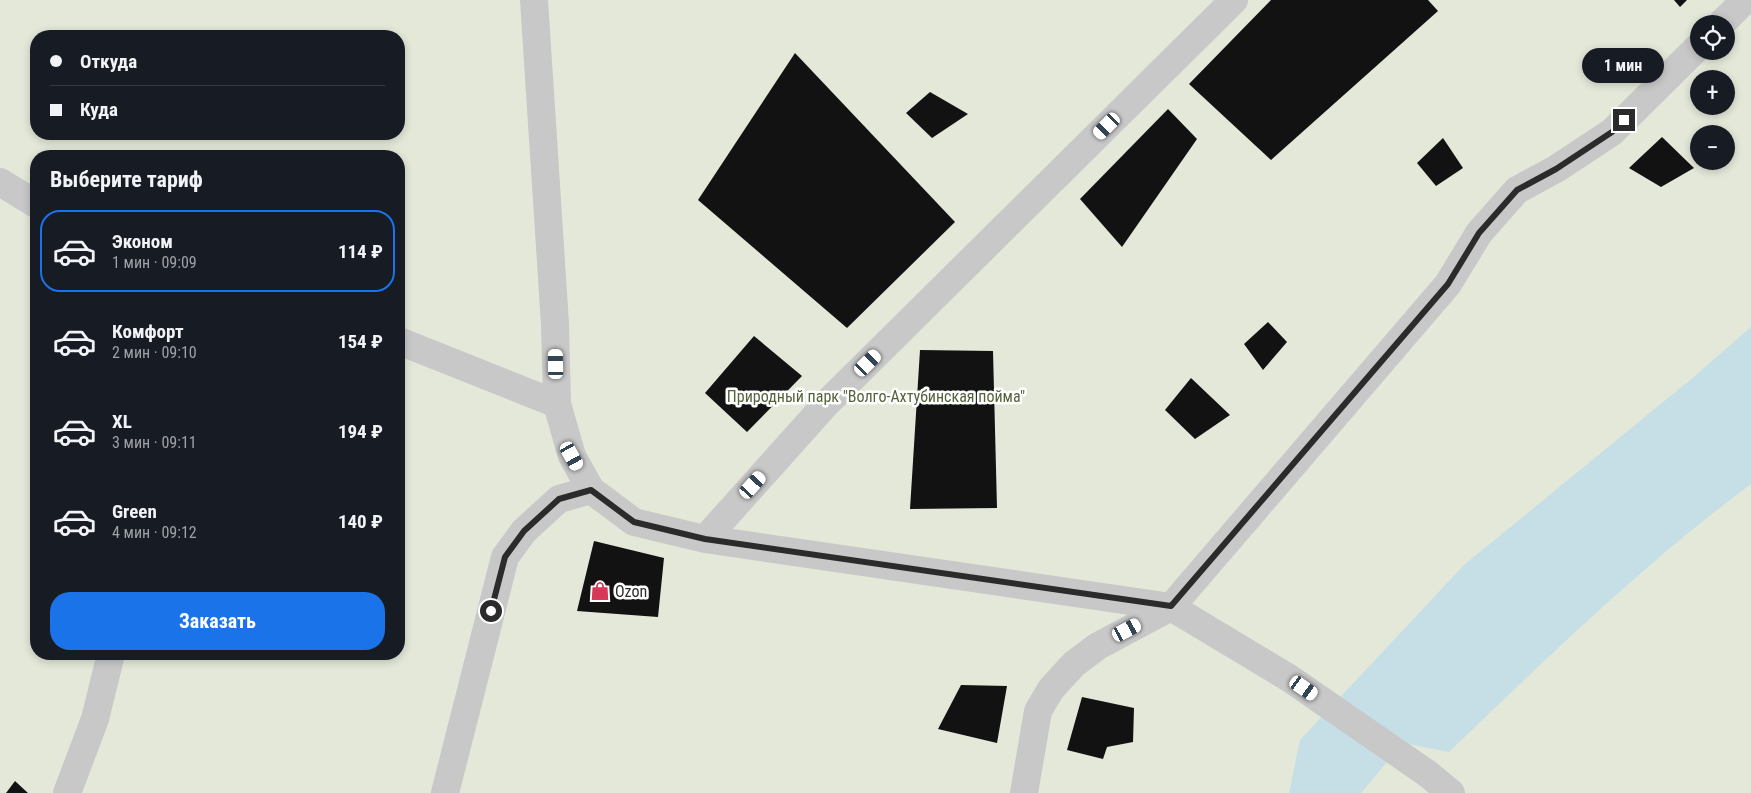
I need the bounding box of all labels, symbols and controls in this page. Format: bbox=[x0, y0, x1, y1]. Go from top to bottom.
map controls bbox=[1690, 15, 1735, 170]
button: locate bbox=[1690, 15, 1735, 60]
callout: 1 мин bbox=[1583, 48, 1665, 82]
text: Откуда bbox=[80, 50, 137, 73]
text: 1 мин bbox=[1604, 56, 1642, 75]
button: + bbox=[1690, 70, 1735, 115]
text: Куда bbox=[80, 98, 118, 121]
route end bbox=[1613, 109, 1635, 131]
car bbox=[1091, 110, 1122, 142]
button: − bbox=[1690, 125, 1735, 170]
text: Выберите тариф bbox=[50, 167, 203, 192]
icon: car bbox=[52, 229, 97, 274]
text: Эконом bbox=[112, 230, 173, 253]
text: 114 ₽ bbox=[338, 240, 383, 263]
text: 1 мин · 09:09 bbox=[112, 253, 197, 272]
icon: car bbox=[52, 319, 97, 364]
text: Комфорт bbox=[112, 320, 184, 343]
text: 154 ₽ bbox=[338, 330, 383, 353]
text: 2 мин · 09:10 bbox=[112, 343, 197, 362]
car bbox=[852, 347, 883, 379]
car bbox=[548, 349, 563, 379]
park label: Природный парк "Волго-Ахтубинская пойма" bbox=[727, 387, 1025, 406]
icon: car bbox=[52, 409, 97, 454]
text: XL bbox=[112, 410, 132, 433]
text: 194 ₽ bbox=[338, 420, 383, 443]
text: 3 мин · 09:11 bbox=[112, 433, 197, 452]
car bbox=[558, 439, 585, 473]
car bbox=[737, 469, 768, 501]
icon: car bbox=[52, 499, 97, 544]
text: Green bbox=[112, 500, 157, 523]
text: 140 ₽ bbox=[338, 510, 383, 533]
text: 4 мин · 09:12 bbox=[112, 523, 197, 542]
shop icon: Ozon bbox=[589, 580, 611, 602]
place label: Ozon bbox=[615, 582, 647, 601]
button: Заказать bbox=[50, 592, 385, 650]
route start bbox=[480, 600, 502, 622]
car bbox=[1110, 616, 1143, 644]
car bbox=[1287, 673, 1320, 703]

